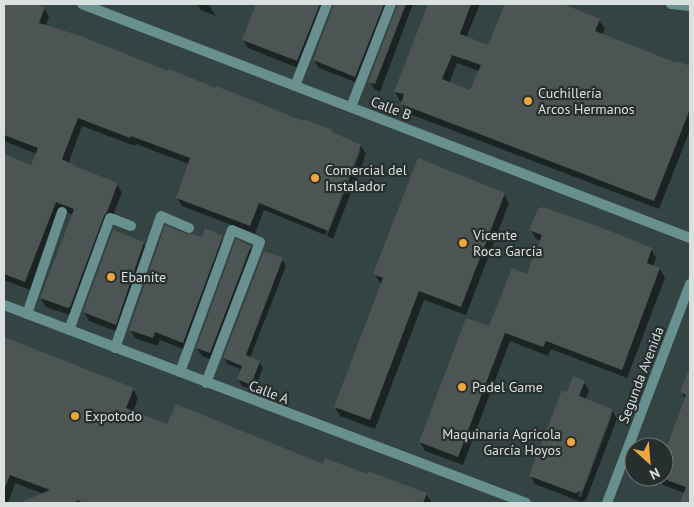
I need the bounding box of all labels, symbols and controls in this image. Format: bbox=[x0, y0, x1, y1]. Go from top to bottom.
place label: Cuchillería Arcos Hermanos bbox=[538, 84, 635, 118]
street label: Calle B bbox=[368, 92, 414, 124]
marker: Cuchillería Arcos Hermanos bbox=[522, 95, 534, 107]
place label: Comercial del Instalador bbox=[325, 161, 407, 195]
marker: Comercial del Instalador bbox=[309, 172, 321, 184]
place label: Vicente Roca García bbox=[472, 226, 542, 260]
marker: Vicente Roca García bbox=[457, 237, 469, 249]
place label: Ebanite bbox=[121, 268, 166, 286]
marker: Ebanite bbox=[105, 271, 117, 283]
street label: Segunda Avenida bbox=[614, 324, 668, 426]
street label: Calle A bbox=[246, 376, 292, 408]
place label: Padel Game bbox=[472, 378, 543, 396]
marker: Padel Game bbox=[456, 381, 468, 393]
place label: Expotodo bbox=[85, 407, 142, 425]
marker: Expotodo bbox=[69, 410, 81, 422]
place label: Maquinaria Agrícola García Hoyos bbox=[442, 425, 561, 459]
marker: Maquinaria Agrícola García Hoyos bbox=[565, 436, 577, 448]
north arrow bbox=[624, 437, 674, 487]
text: N bbox=[647, 464, 663, 484]

